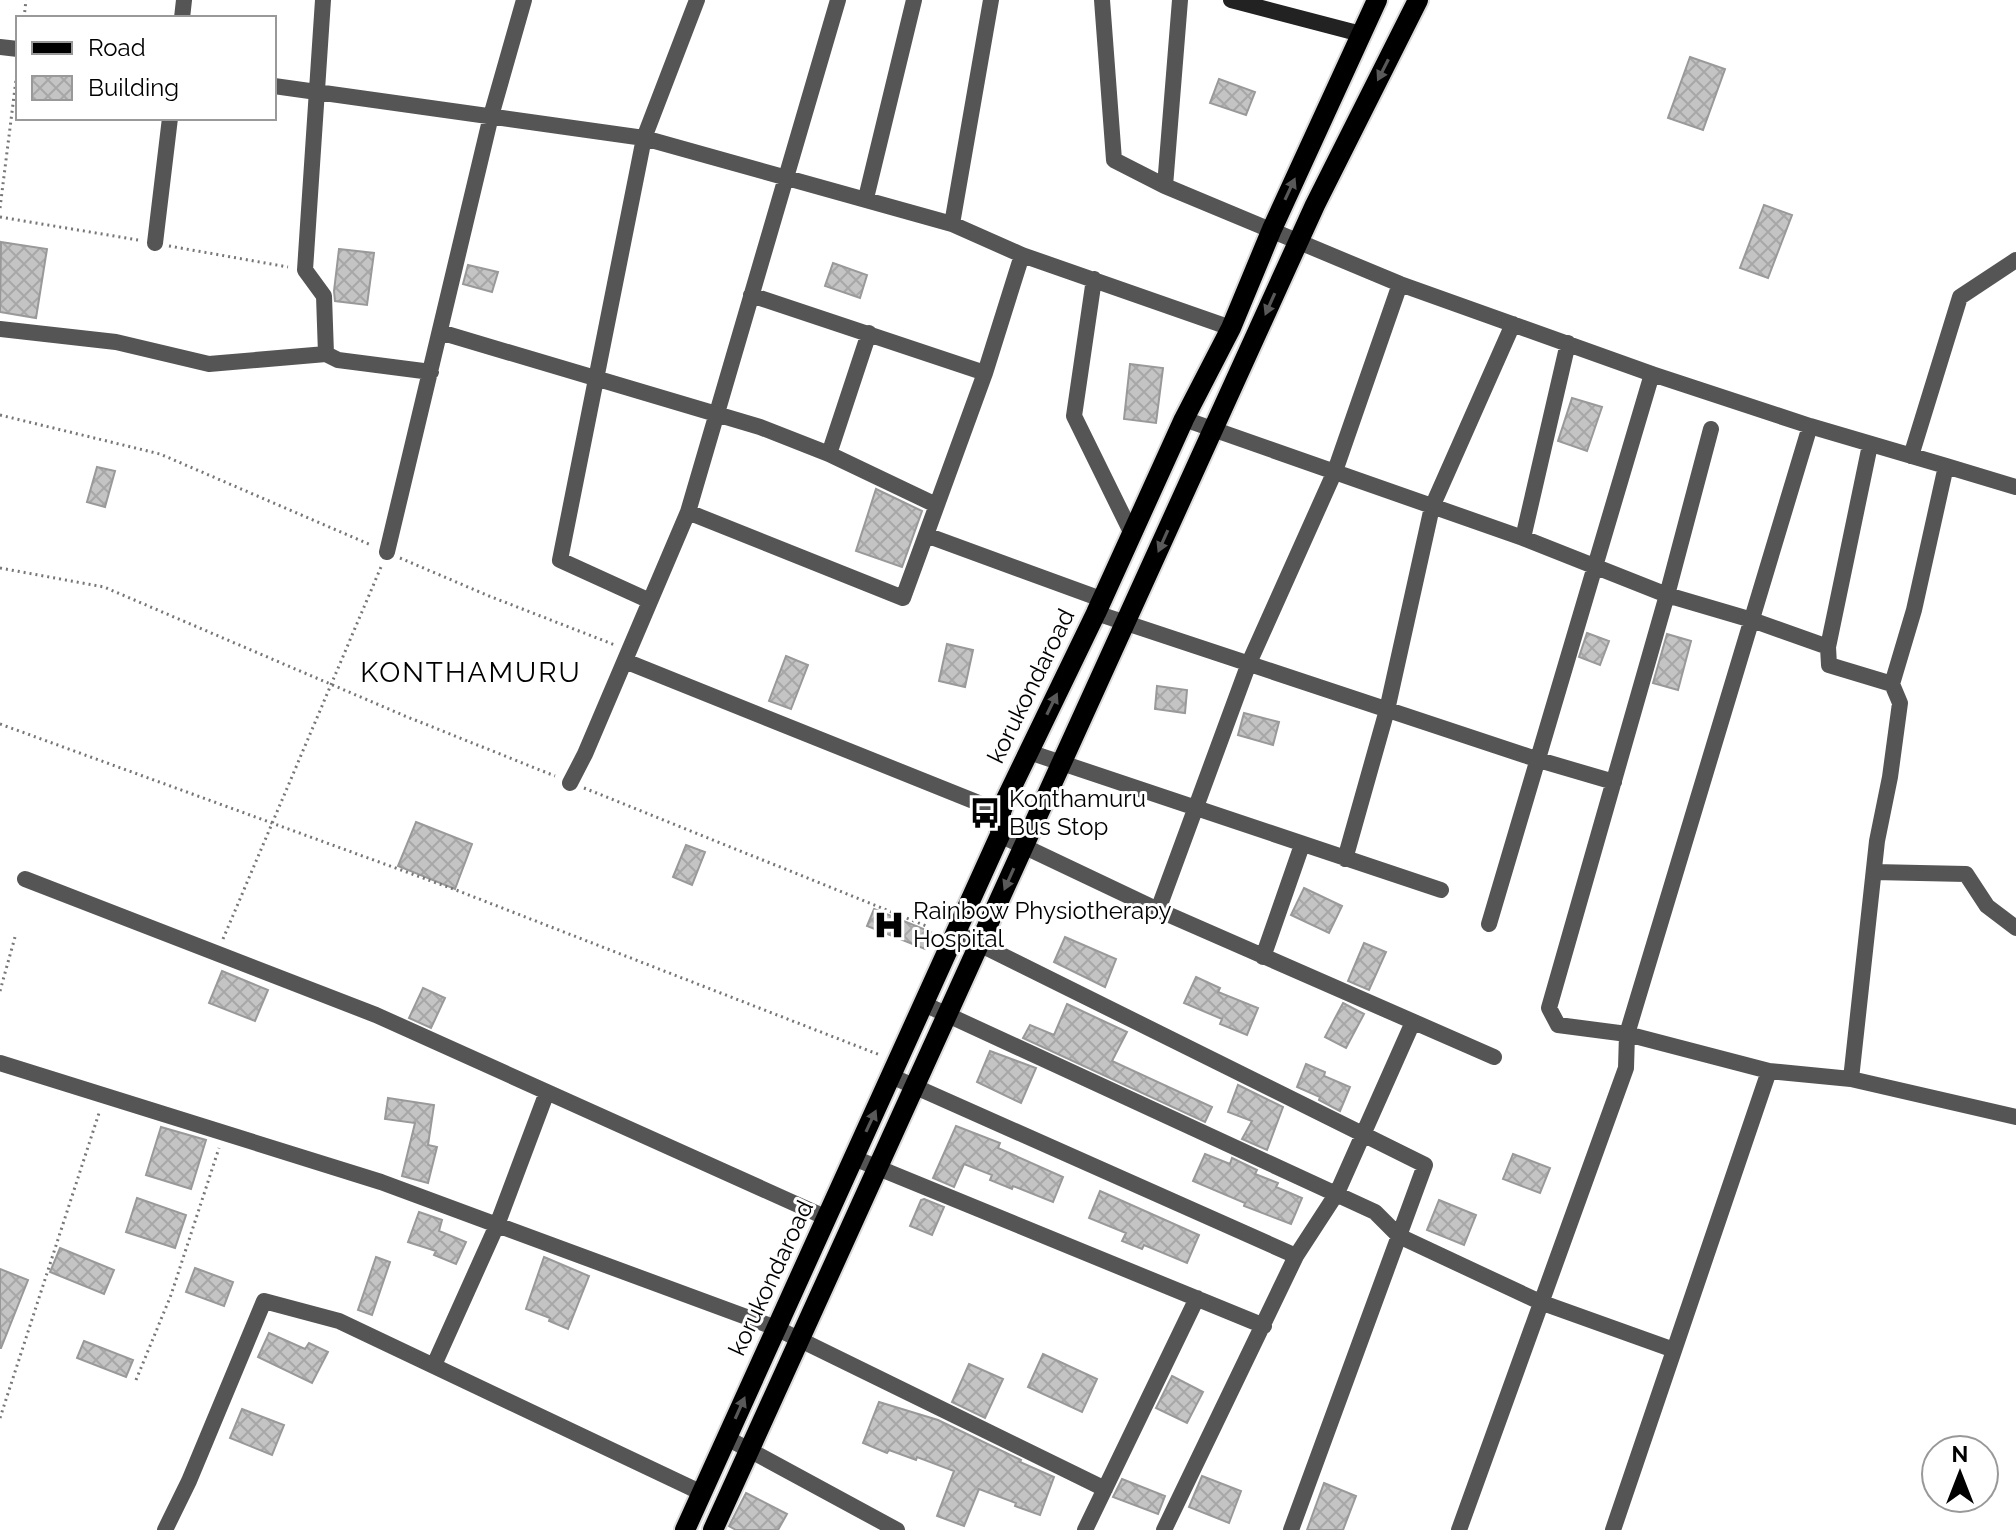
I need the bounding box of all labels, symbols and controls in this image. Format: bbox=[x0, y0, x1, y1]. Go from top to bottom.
legend bbox=[16, 16, 276, 120]
text: Road bbox=[88, 33, 146, 62]
one-way arrow bbox=[1376, 58, 1390, 81]
text: Building bbox=[88, 73, 179, 102]
one-way arrow bbox=[1283, 177, 1297, 201]
one-way arrow bbox=[1263, 292, 1277, 316]
one-way arrow bbox=[1156, 529, 1169, 553]
street label: korukondaroad bbox=[981, 604, 1080, 768]
district label: KONTHAMURU bbox=[360, 656, 582, 689]
one-way arrow bbox=[1045, 693, 1059, 716]
place label: Konthamuru Bus Stop bbox=[1009, 784, 1146, 841]
bus stop icon: Konthamuru Bus Stop bbox=[968, 796, 1002, 830]
one-way arrow bbox=[1002, 868, 1016, 891]
place label: Rainbow Physiotherapy Hospital bbox=[913, 896, 1172, 953]
hospital icon: Rainbow Physiotherapy Hospital bbox=[872, 908, 906, 942]
one-way arrow bbox=[864, 1109, 878, 1133]
street label: korukondaroad bbox=[722, 1196, 819, 1360]
one-way arrow bbox=[733, 1396, 747, 1420]
north arrow bbox=[1920, 1434, 2000, 1514]
text: N bbox=[1952, 1441, 1968, 1467]

